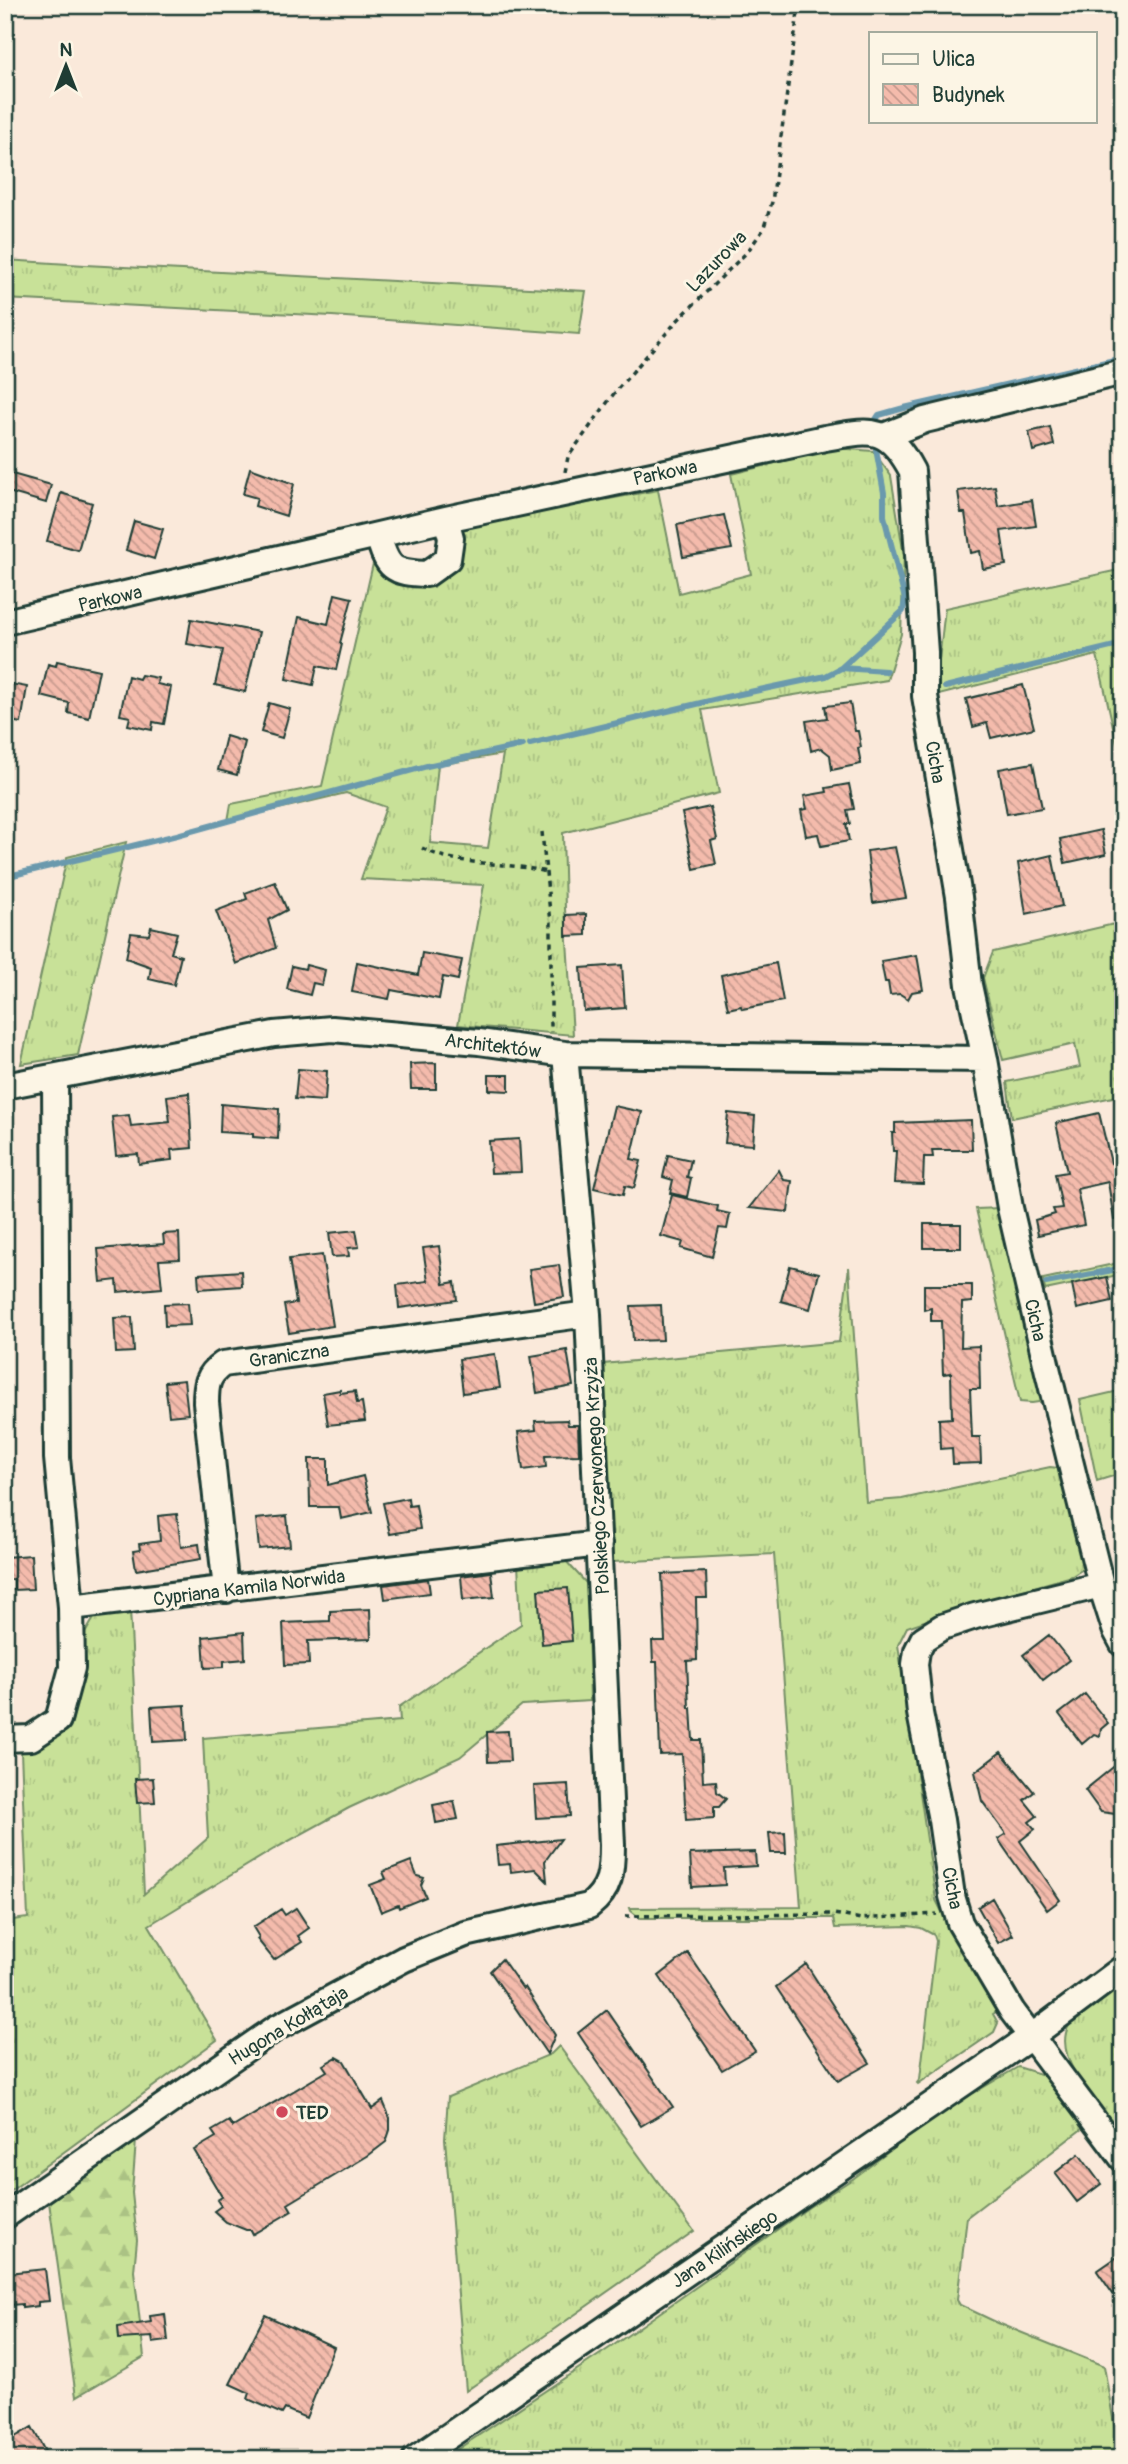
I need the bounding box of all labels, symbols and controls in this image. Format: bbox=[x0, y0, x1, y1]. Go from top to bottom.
north arrow bbox=[32, 32, 102, 102]
legend bbox=[869, 32, 1096, 122]
text: N bbox=[60, 38, 73, 62]
text: Ulica bbox=[932, 46, 975, 73]
text: Budynek bbox=[932, 82, 1005, 109]
street label: Lazurowa bbox=[681, 226, 752, 298]
street label: Parkowa bbox=[631, 454, 700, 491]
street label: Parkowa bbox=[76, 580, 145, 618]
street label: Cicha bbox=[920, 739, 951, 785]
street label: Architektów bbox=[443, 1028, 543, 1064]
street label: Cicha bbox=[1019, 1297, 1052, 1344]
street label: Graniczna bbox=[247, 1338, 331, 1374]
street label: Polskiego Czerwonego Krzyża bbox=[579, 1356, 615, 1595]
street label: Cypriana Kamila Norwida bbox=[152, 1564, 347, 1612]
street label: Cicha bbox=[936, 1865, 968, 1911]
street label: Hugona Kołłątaja bbox=[224, 1981, 353, 2071]
place label: TED bbox=[295, 2101, 328, 2125]
marker: TED bbox=[274, 2104, 290, 2120]
street label: Jana Kilińskiego bbox=[667, 2204, 783, 2293]

